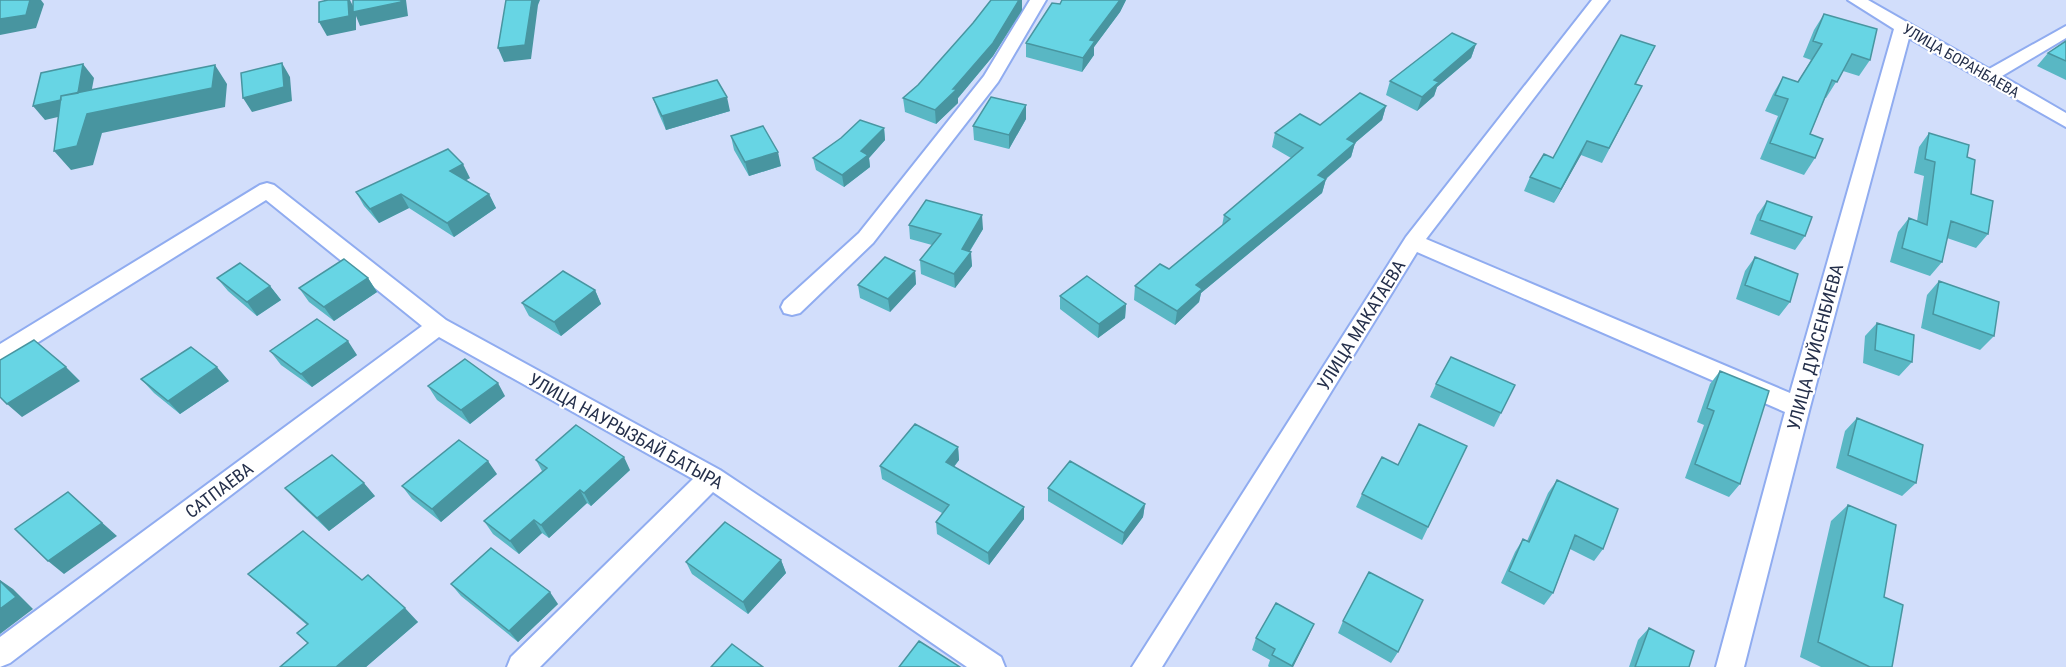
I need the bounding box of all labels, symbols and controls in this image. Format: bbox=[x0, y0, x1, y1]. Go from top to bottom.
street label: УЛИЦА БОРАНБАЕВА bbox=[1899, 20, 2023, 102]
street label: УЛИЦА МАКАТАЕВА bbox=[1312, 256, 1410, 394]
street label: УЛИЦА ДУЙСЕНБИЕВА bbox=[1783, 261, 1847, 432]
street label: УЛИЦА НАУРЫЗБАЙ БАТЫРА bbox=[525, 369, 727, 494]
street label: САТПАЕВА bbox=[181, 457, 258, 522]

